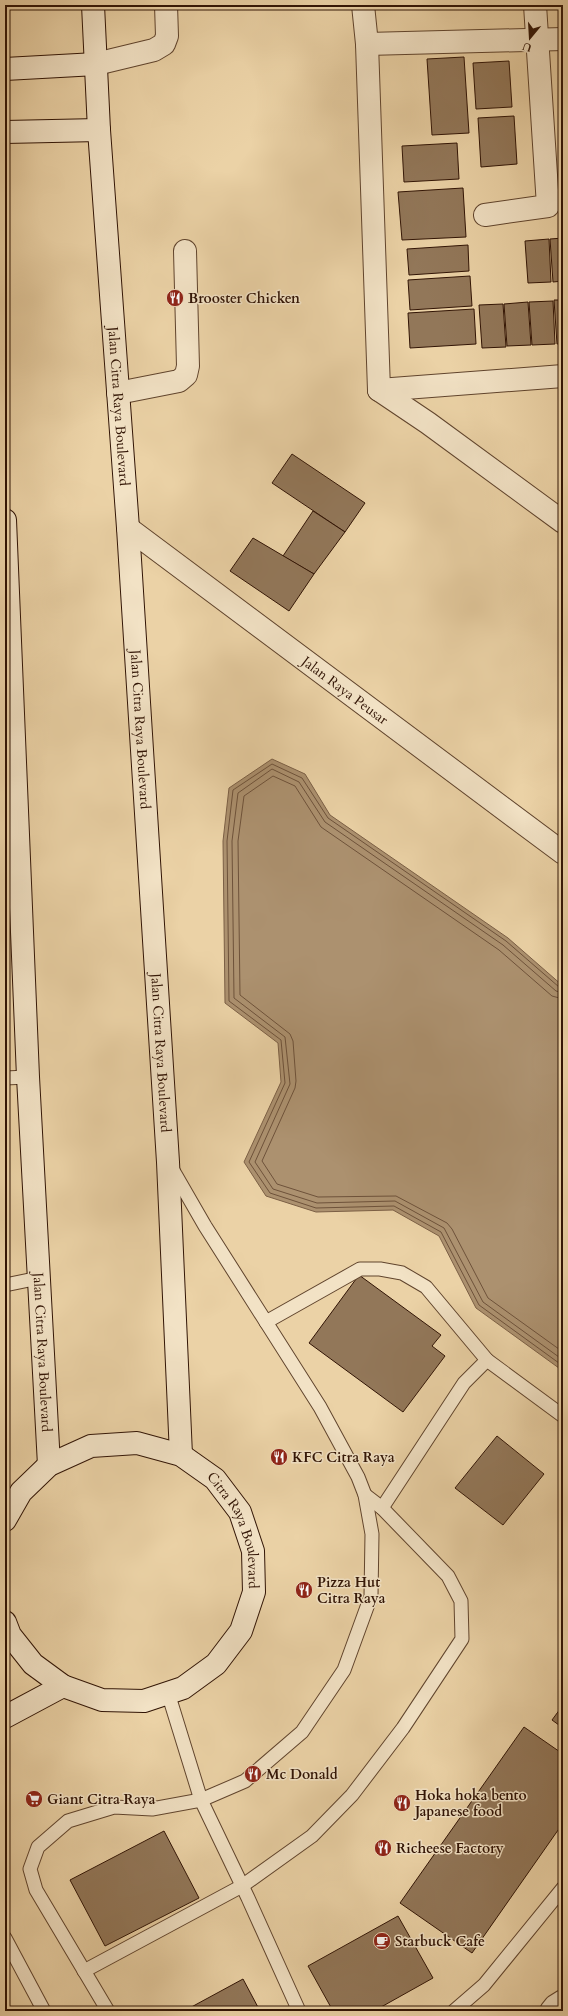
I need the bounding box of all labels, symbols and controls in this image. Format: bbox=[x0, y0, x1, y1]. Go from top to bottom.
north arrow bbox=[510, 18, 550, 58]
text: U bbox=[520, 39, 534, 56]
restaurant icon: Brooster Chicken bbox=[165, 288, 185, 308]
place label: Brooster Chicken bbox=[188, 289, 300, 308]
street label: Jalan Citra Raya Boulevard bbox=[103, 324, 134, 487]
street label: Jalan Citra Raya Boulevard bbox=[126, 647, 155, 810]
street label: Jalan Raya Peusar bbox=[296, 651, 393, 730]
street label: Jalan Citra Raya Boulevard bbox=[146, 971, 175, 1134]
street label: Jalan Citra Raya Boulevard bbox=[28, 1270, 56, 1433]
restaurant icon: KFC Citra Raya bbox=[269, 1447, 289, 1467]
place label: KFC Citra Raya bbox=[292, 1448, 395, 1467]
street label: Citra Raya Boulevard bbox=[203, 1467, 263, 1589]
place label: Pizza Hut Citra Raya bbox=[317, 1573, 385, 1608]
restaurant icon: Pizza Hut Citra Raya bbox=[294, 1580, 314, 1600]
restaurant icon: Mc Donald bbox=[243, 1764, 263, 1784]
place label: Mc Donald bbox=[266, 1765, 338, 1784]
place label: Hoka hoka bento Japanese food bbox=[413, 1786, 527, 1821]
supermarket icon: Giant Citra Raya bbox=[24, 1789, 44, 1809]
place label: Giant Citra Raya bbox=[47, 1790, 155, 1809]
restaurant icon: Hoka hoka bento Japanese food bbox=[392, 1793, 412, 1813]
restaurant icon: Richeese Factory bbox=[373, 1838, 393, 1858]
place label: Richeese Factory bbox=[396, 1839, 504, 1858]
cafe icon: Starbuck Cafe bbox=[372, 1931, 392, 1951]
place label: Starbuck Cafe bbox=[395, 1932, 485, 1951]

